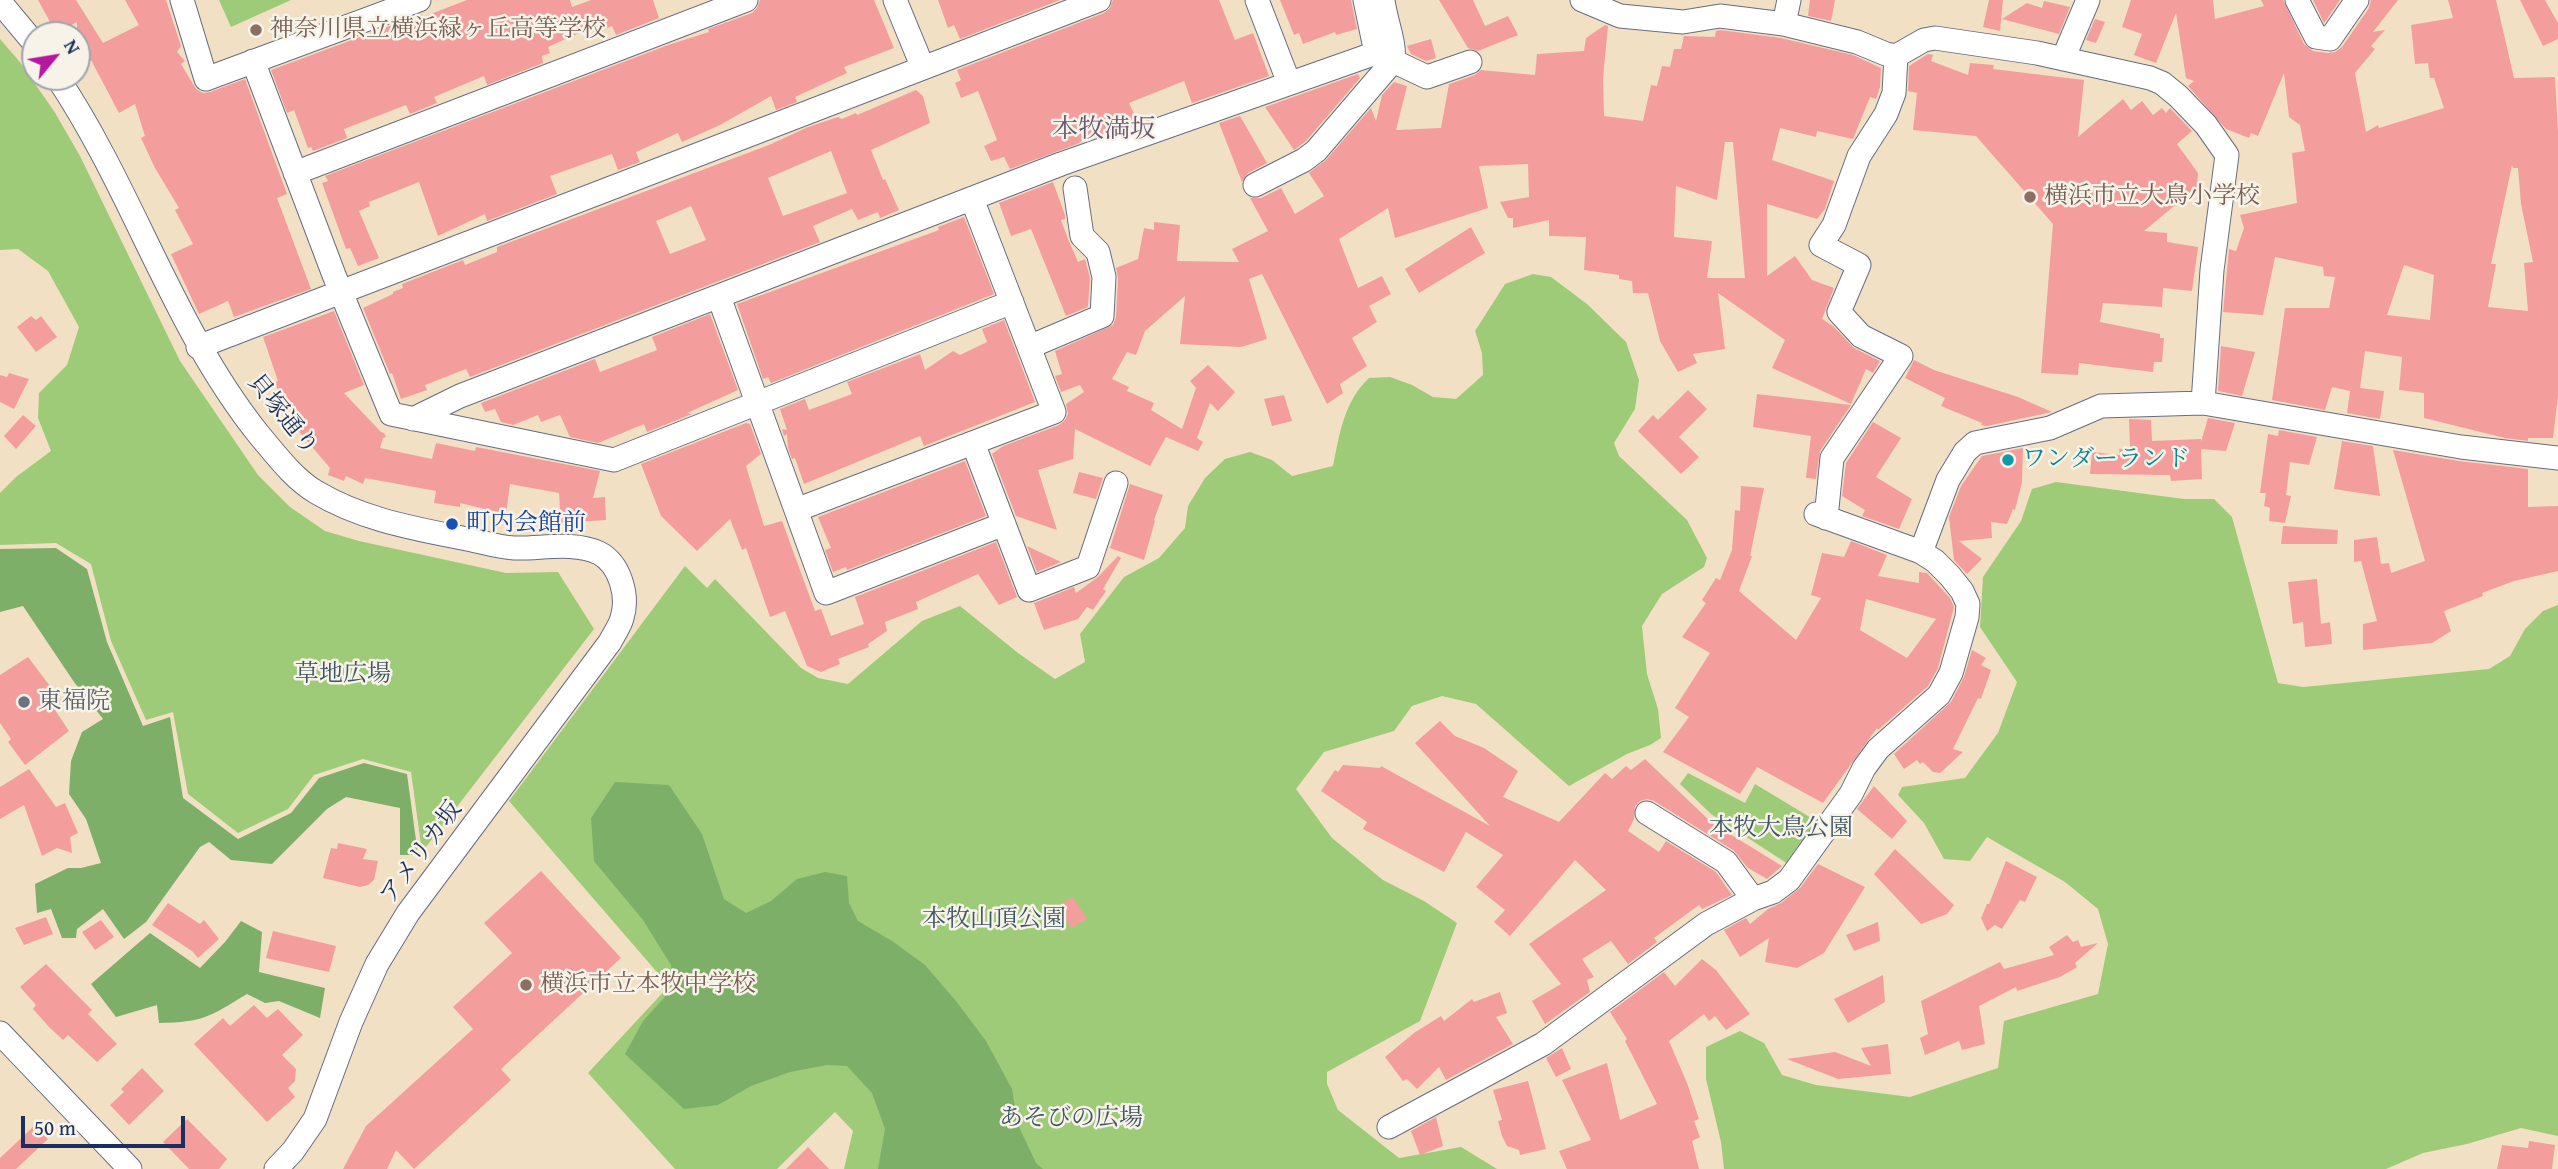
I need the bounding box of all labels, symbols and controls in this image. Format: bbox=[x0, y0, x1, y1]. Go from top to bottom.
place label: 神奈川県立横浜緑ヶ丘高等学校 bbox=[270, 16, 606, 44]
north arrow bbox=[21, 21, 91, 91]
marker: 神奈川県立横浜緑ヶ丘高等学校 bbox=[248, 22, 264, 38]
text: N bbox=[57, 34, 88, 59]
district label: 本牧満坂 bbox=[1052, 114, 1156, 146]
place label: 横浜市立大鳥小学校 bbox=[2044, 183, 2260, 211]
marker: 横浜市立大鳥小学校 bbox=[2022, 189, 2038, 205]
street label: 貝塚通り bbox=[241, 369, 323, 461]
place label: ワンダーランド bbox=[2022, 446, 2190, 474]
marker: ワンダーランド bbox=[2000, 452, 2016, 468]
place label: 町内会館前 bbox=[466, 510, 586, 538]
marker: 町内会館前 bbox=[444, 516, 460, 532]
park label: 草地広場 bbox=[295, 661, 391, 689]
place label: 東福院 bbox=[38, 688, 110, 716]
marker: 東福院 bbox=[16, 694, 32, 710]
street label: アメリカ坂 bbox=[375, 796, 469, 910]
park label: 本牧大鳥公園 bbox=[1709, 815, 1853, 843]
park label: 本牧山頂公園 bbox=[922, 906, 1066, 934]
place label: 横浜市立本牧中学校 bbox=[540, 971, 756, 999]
marker: 横浜市立本牧中学校 bbox=[518, 977, 534, 993]
scale bar bbox=[24, 1102, 189, 1146]
park label: あそびの広場 bbox=[999, 1105, 1143, 1133]
text: 50 m bbox=[34, 1112, 76, 1143]

